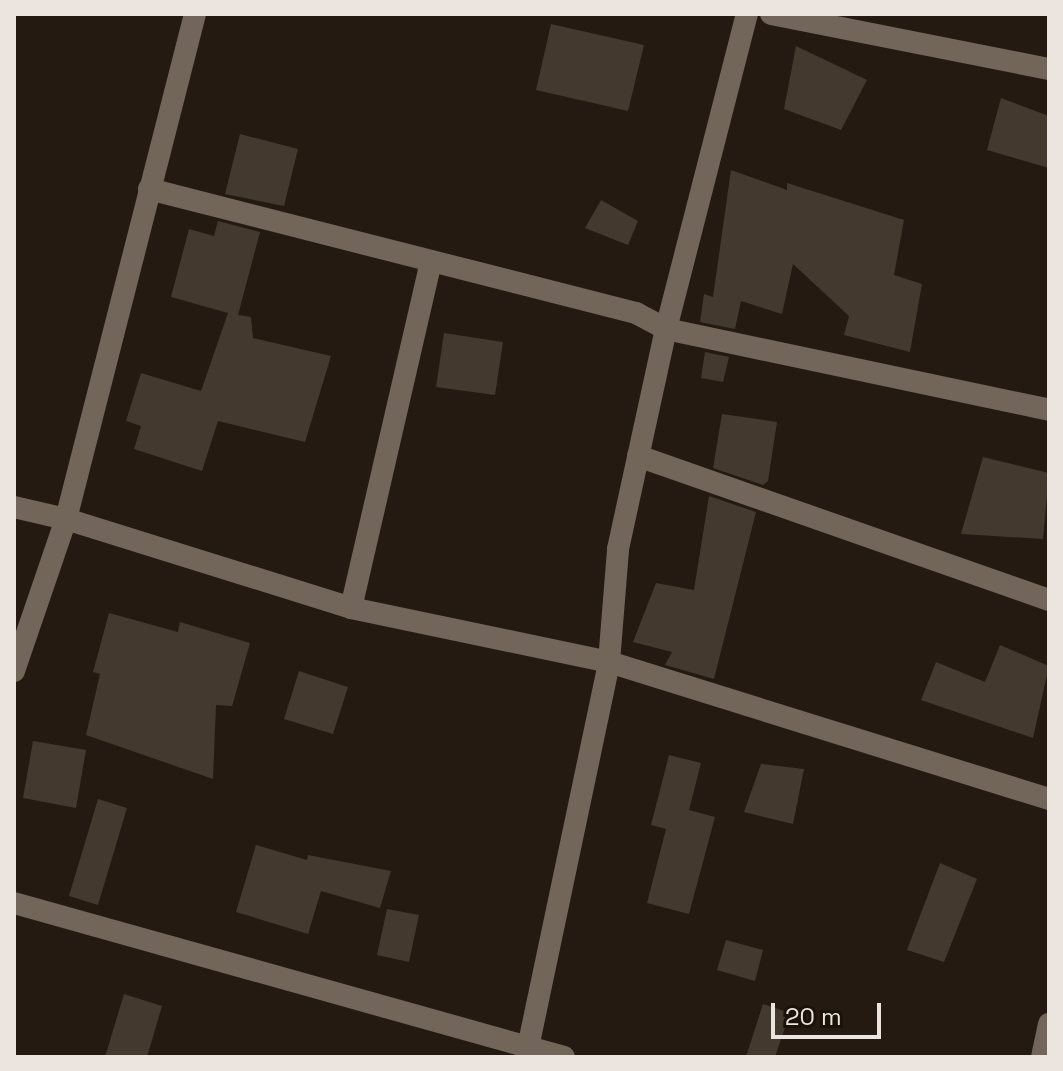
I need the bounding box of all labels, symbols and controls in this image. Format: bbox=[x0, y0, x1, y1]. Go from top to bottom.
scale bar bbox=[775, 987, 885, 1037]
text: 20 m bbox=[785, 1001, 842, 1032]

